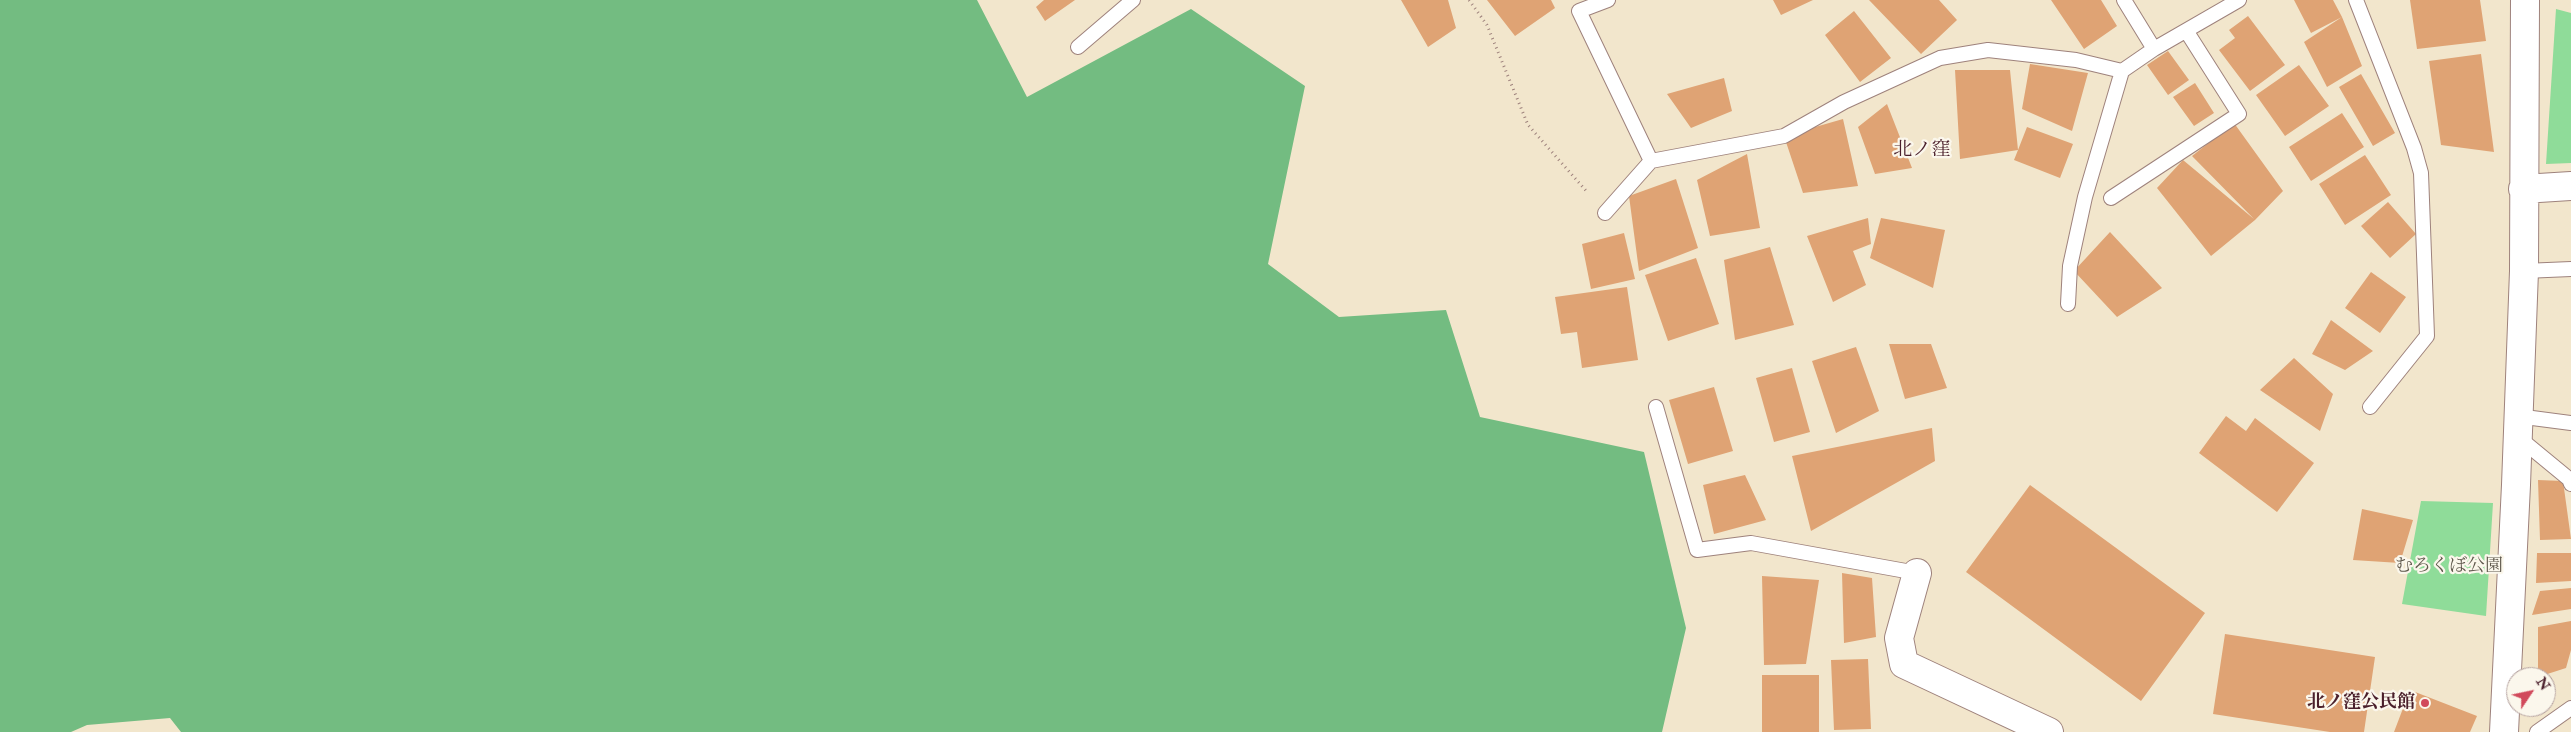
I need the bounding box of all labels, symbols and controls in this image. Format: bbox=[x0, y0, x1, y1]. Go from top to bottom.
district label: 北ノ窪 bbox=[1894, 140, 1950, 162]
park label: むろくぼ公園 bbox=[2395, 556, 2503, 578]
north arrow bbox=[2506, 667, 2556, 717]
text: N bbox=[2532, 674, 2554, 694]
place label: 北ノ窪公民館 bbox=[2307, 692, 2415, 714]
marker: 北ノ窪公民館 bbox=[2419, 697, 2431, 709]

